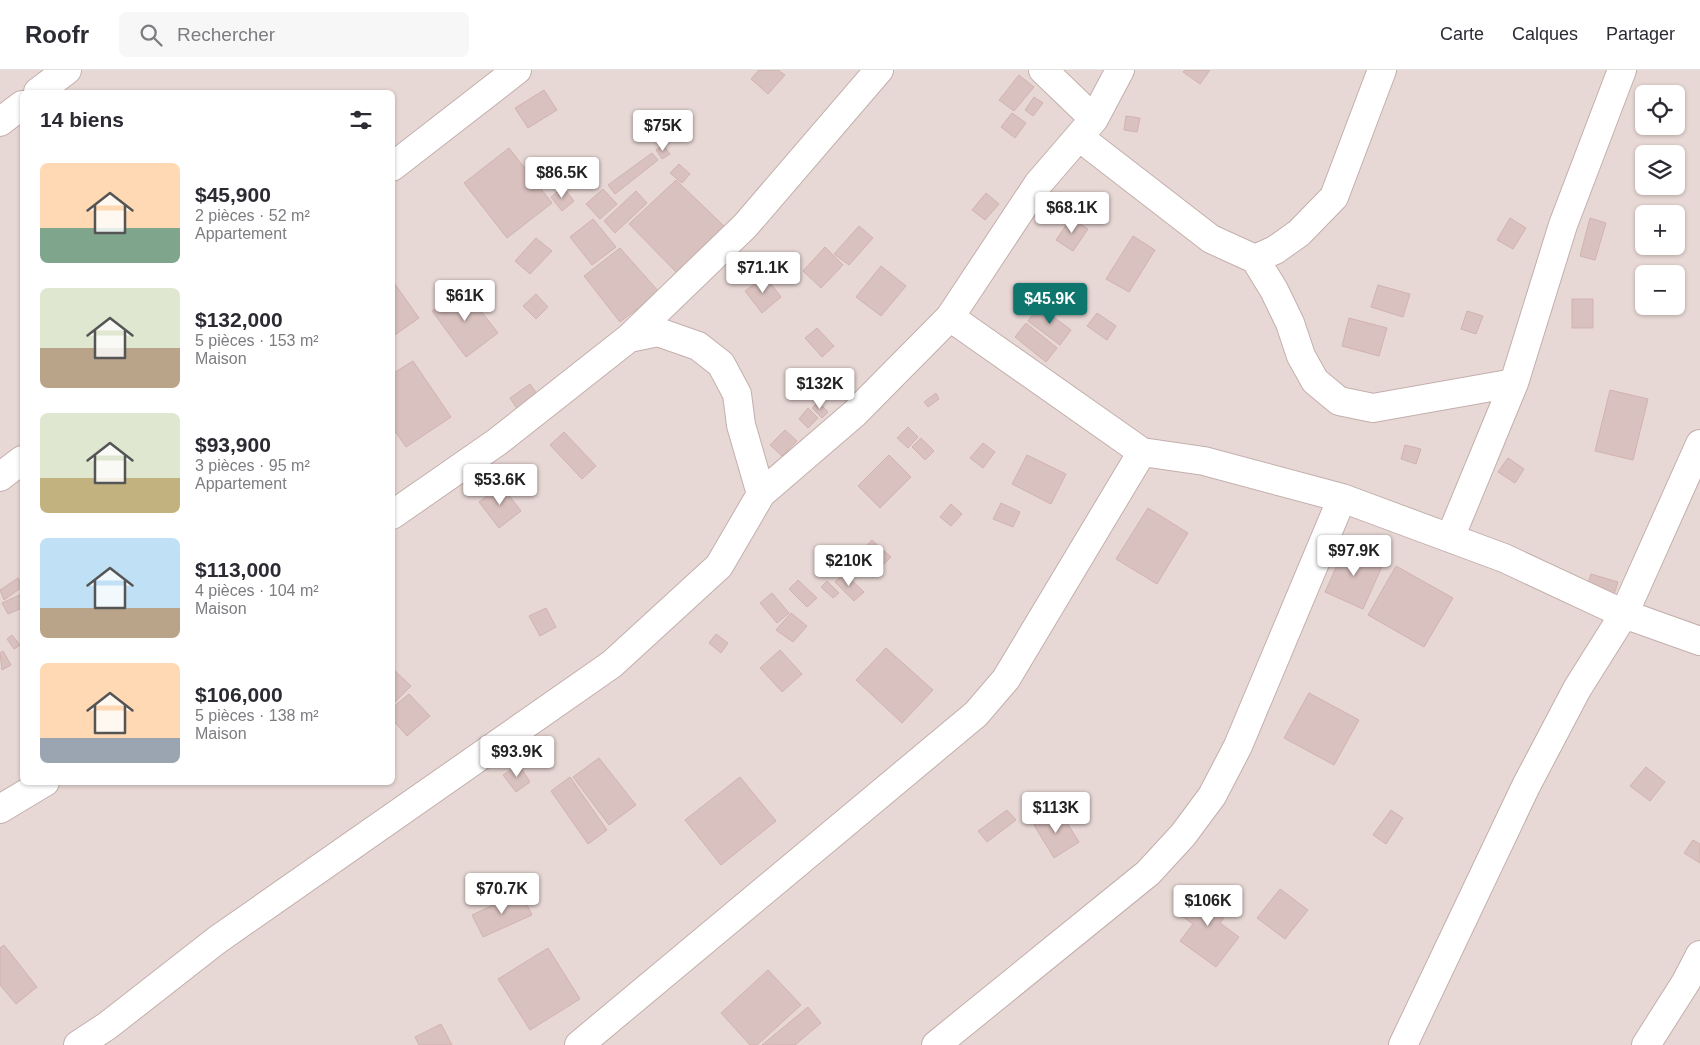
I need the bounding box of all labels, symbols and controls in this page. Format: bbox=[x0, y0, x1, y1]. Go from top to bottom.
search box bbox=[119, 12, 469, 57]
text: Roofr bbox=[25, 21, 89, 48]
icon: search bbox=[137, 21, 165, 49]
text: Rechercher bbox=[177, 24, 275, 45]
text: Carte bbox=[1440, 24, 1484, 44]
text: Calques bbox=[1512, 24, 1578, 44]
text: Partager bbox=[1606, 24, 1675, 44]
map controls bbox=[1635, 85, 1685, 315]
button: locate bbox=[1635, 85, 1685, 135]
icon: filters bbox=[347, 106, 375, 134]
text: 14 biens bbox=[40, 108, 124, 131]
pin: $75K bbox=[633, 109, 693, 152]
text: $75K bbox=[644, 117, 682, 134]
button: layers bbox=[1635, 145, 1685, 195]
pin: $86.5K bbox=[521, 156, 603, 199]
text: $86.5K bbox=[536, 164, 588, 181]
icon: home bbox=[80, 183, 140, 243]
text: $45,900 bbox=[195, 183, 271, 206]
pin: $68.1K bbox=[1031, 191, 1113, 234]
text: $68.1K bbox=[1046, 199, 1098, 216]
button: + bbox=[1635, 205, 1685, 255]
text: 2 pièces · 52 m² bbox=[195, 207, 310, 224]
text: Appartement bbox=[195, 225, 287, 242]
pin: $71.1K bbox=[722, 252, 804, 294]
text: $71.1K bbox=[737, 259, 789, 276]
button: − bbox=[1635, 265, 1685, 315]
pin: $61K bbox=[435, 280, 495, 322]
pin: $45.9K bbox=[1009, 282, 1091, 325]
text: $61K bbox=[446, 287, 484, 304]
text: $45.9K bbox=[1024, 290, 1076, 307]
icon: home bbox=[80, 308, 140, 368]
text: $132,000 bbox=[195, 308, 283, 331]
text: 5 pièces · 153 m² bbox=[195, 332, 319, 349]
text: Maison bbox=[195, 350, 247, 367]
pin: $132K bbox=[785, 368, 855, 410]
text: $132K bbox=[796, 375, 844, 392]
icon: home bbox=[80, 433, 140, 493]
text: $93,900 bbox=[195, 433, 271, 456]
text: 3 pièces · 95 m² bbox=[195, 457, 310, 474]
pin: $53.6K bbox=[459, 464, 541, 506]
text: $53.6K bbox=[474, 471, 526, 488]
text: Appartement bbox=[195, 475, 287, 492]
pin: $97.9K bbox=[1313, 534, 1395, 577]
text: $97.9K bbox=[1328, 542, 1380, 559]
pin: $210K bbox=[814, 544, 884, 587]
text: $210K bbox=[825, 552, 873, 569]
icon: home bbox=[80, 558, 140, 618]
text: $113,000 bbox=[195, 558, 281, 581]
text: 4 pièces · 104 m² bbox=[195, 582, 319, 599]
text: Maison bbox=[195, 600, 247, 617]
icon: home bbox=[80, 683, 140, 743]
text: $106,000 bbox=[195, 683, 283, 706]
text: 5 pièces · 138 m² bbox=[195, 707, 319, 724]
text: Maison bbox=[195, 725, 247, 742]
pin: $93.9K bbox=[476, 736, 558, 778]
text: $93.9K bbox=[491, 743, 543, 760]
pin: $113K bbox=[1021, 792, 1091, 834]
text: $113K bbox=[1033, 799, 1079, 816]
pin: $70.7K bbox=[461, 872, 543, 915]
text: $70.7K bbox=[476, 880, 528, 897]
pin: $106K bbox=[1173, 884, 1243, 927]
text: $106K bbox=[1184, 892, 1232, 909]

